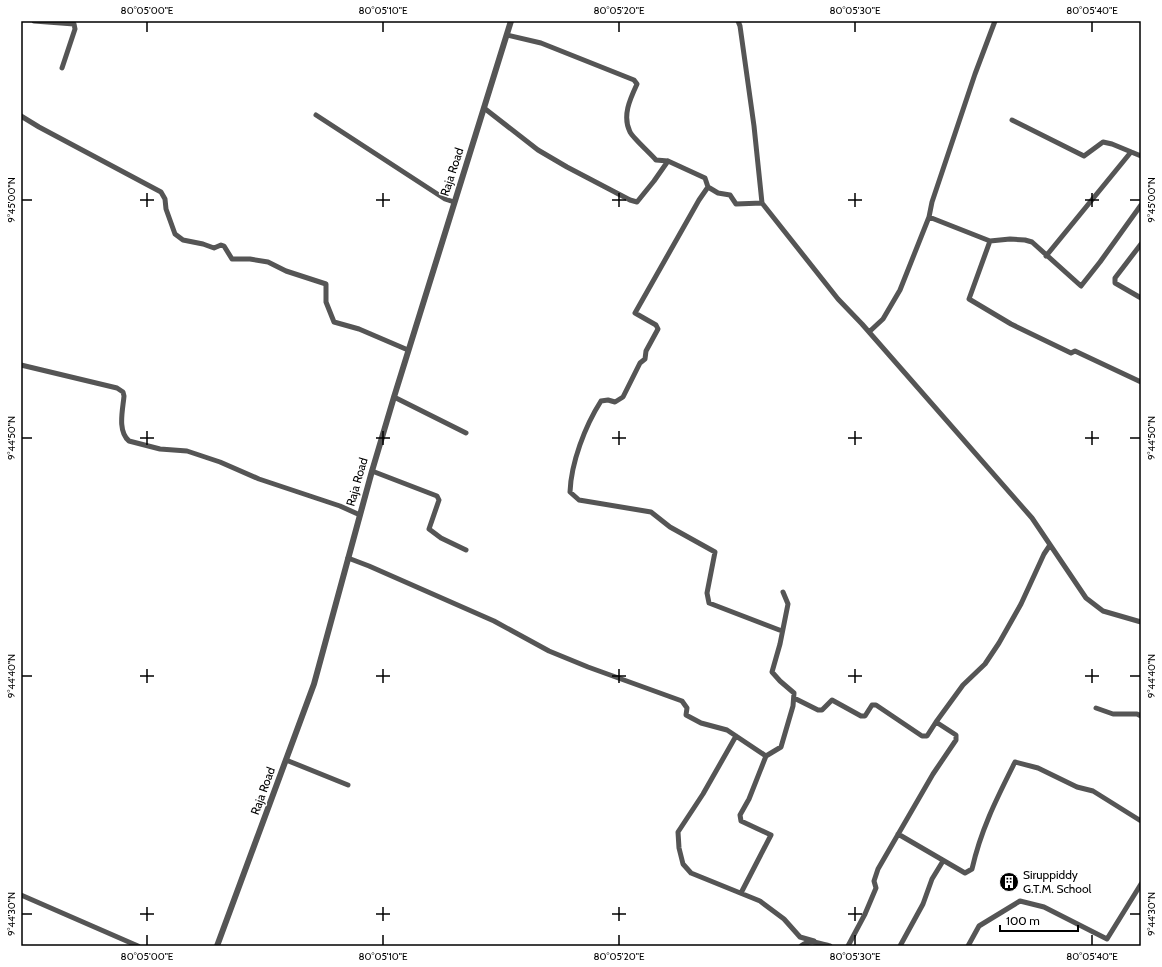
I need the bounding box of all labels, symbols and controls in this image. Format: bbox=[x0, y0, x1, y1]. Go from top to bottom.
text: 80°05'00"E bbox=[121, 4, 174, 17]
text: 80°05'10"E bbox=[358, 4, 408, 17]
text: 80°05'20"E bbox=[593, 4, 645, 17]
text: 80°05'30"E bbox=[829, 4, 881, 17]
text: 80°05'40"E bbox=[1066, 4, 1118, 17]
street label: Raja Road bbox=[437, 146, 466, 198]
text: 9°45'00"N bbox=[5, 177, 18, 223]
text: 9°45'00"N bbox=[1145, 177, 1158, 223]
text: 9°44'50"N bbox=[5, 416, 18, 460]
text: 9°44'50"N bbox=[1145, 416, 1158, 460]
street label: Raja Road bbox=[342, 456, 371, 508]
text: 9°44'40"N bbox=[5, 654, 18, 698]
text: 9°44'40"N bbox=[1145, 654, 1158, 698]
street label: Raja Road bbox=[247, 765, 278, 817]
place label: Siruppiddy G.T.M. School bbox=[1023, 867, 1092, 896]
building icon: Siruppiddy G.T.M. School bbox=[998, 871, 1020, 893]
text: 9°44'30"N bbox=[5, 892, 18, 936]
text: 9°44'30"N bbox=[1145, 892, 1158, 936]
scale bar bbox=[1000, 907, 1078, 933]
text: 100 m bbox=[1006, 913, 1040, 928]
text: 80°05'00"E bbox=[121, 950, 174, 963]
text: 80°05'10"E bbox=[358, 950, 408, 963]
text: 80°05'20"E bbox=[593, 950, 645, 963]
text: 80°05'30"E bbox=[829, 950, 881, 963]
text: 80°05'40"E bbox=[1066, 950, 1118, 963]

